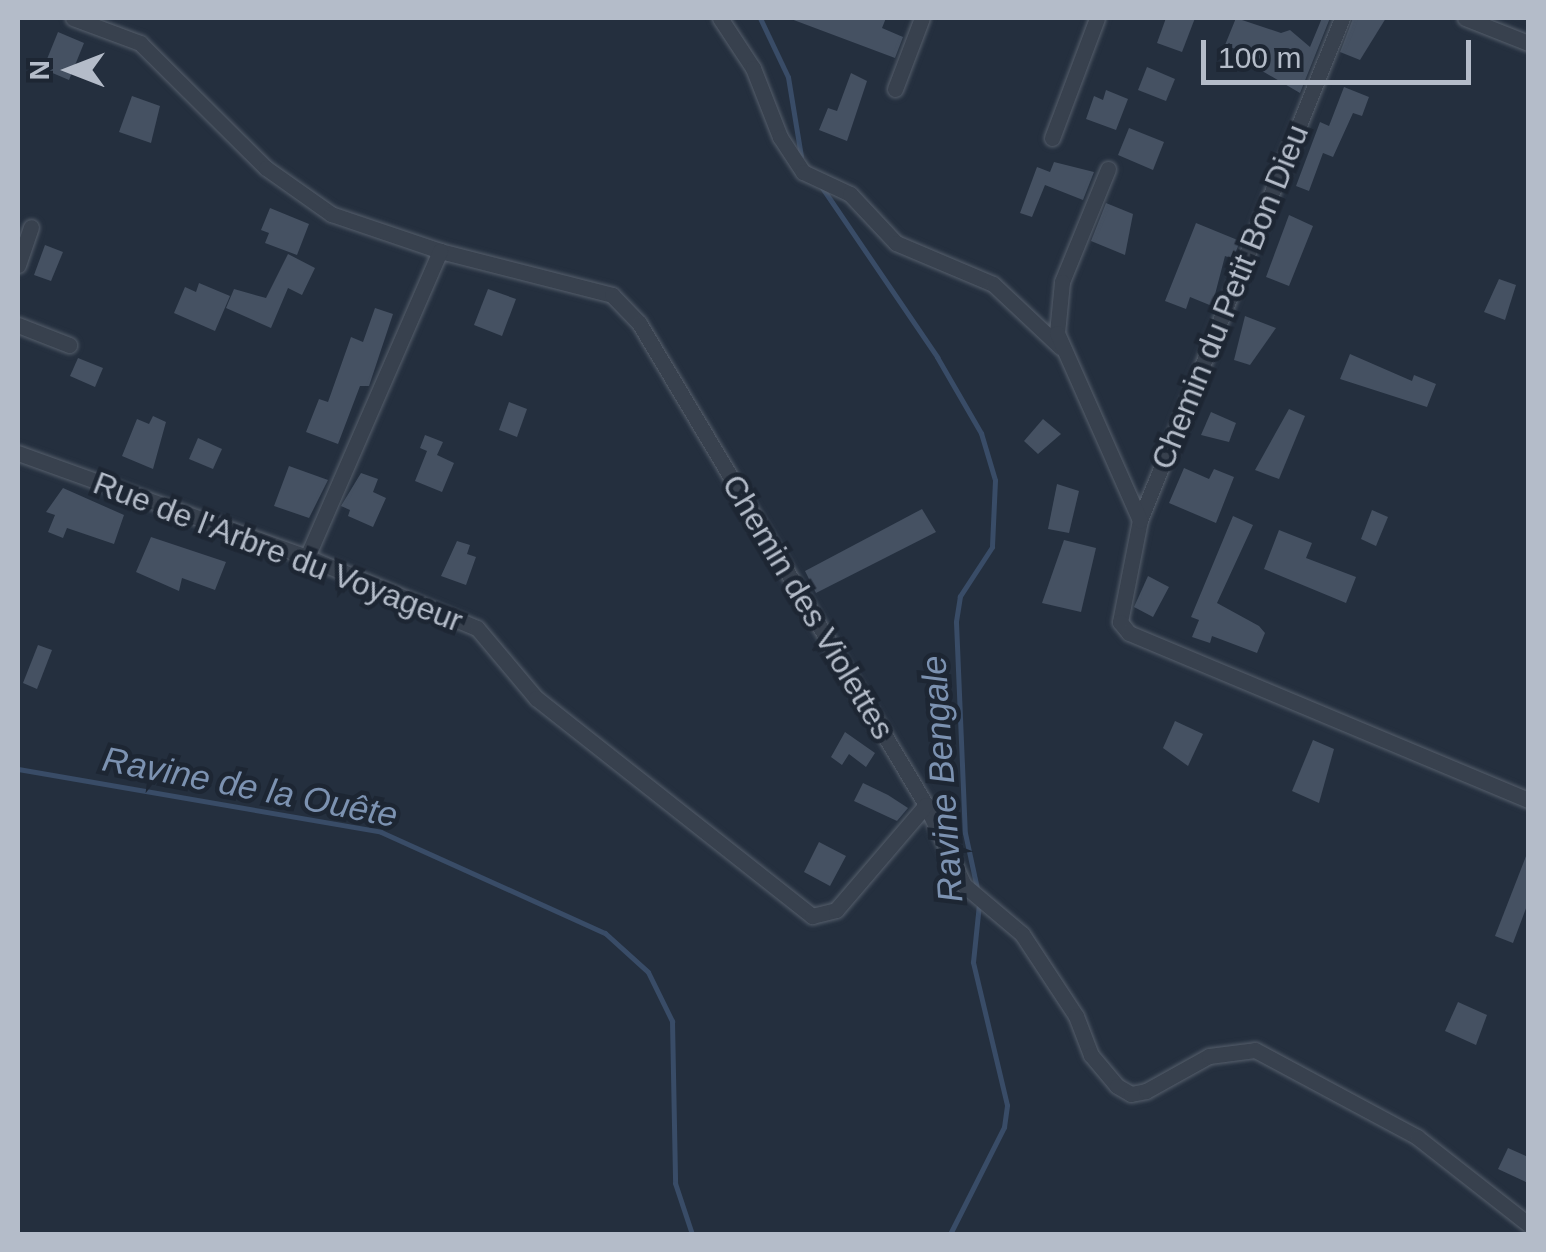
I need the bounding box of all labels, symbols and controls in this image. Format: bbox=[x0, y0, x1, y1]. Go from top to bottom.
north arrow bbox=[20, 20, 120, 120]
scale bar bbox=[1206, 20, 1476, 82]
text: 100 m bbox=[1218, 41, 1301, 74]
text: N bbox=[24, 60, 55, 80]
street label: Chemin du Petit Bon Dieu bbox=[1143, 119, 1317, 475]
street label: Rue de l'Arbre du Voyageur bbox=[88, 464, 468, 640]
street label: Chemin des Violettes bbox=[714, 468, 902, 746]
water label: Ravine Bengale bbox=[912, 654, 972, 904]
water label: Ravine de la Ouête bbox=[99, 738, 401, 836]

